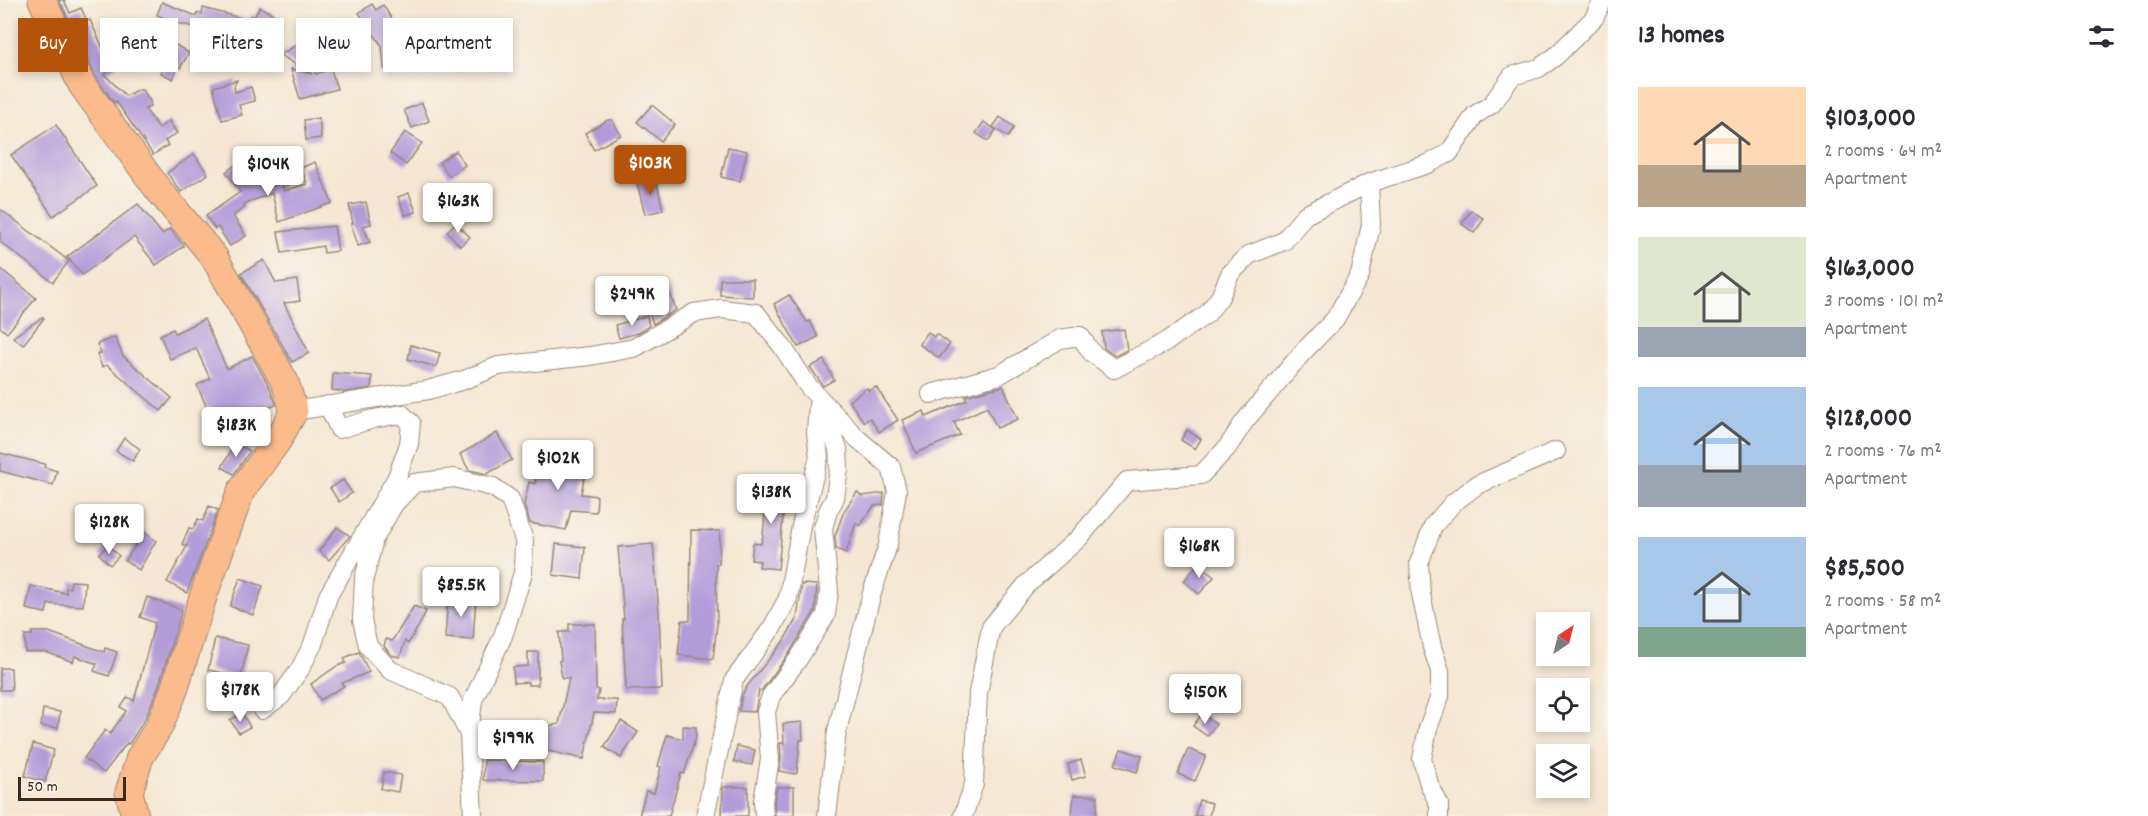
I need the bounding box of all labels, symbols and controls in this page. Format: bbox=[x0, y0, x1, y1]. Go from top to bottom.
chip: Buy bbox=[18, 18, 88, 72]
chip: Rent bbox=[100, 18, 178, 72]
chip: Filters bbox=[190, 18, 284, 72]
chip: New bbox=[296, 18, 371, 72]
chip: Apartment bbox=[383, 18, 513, 72]
text: 13 homes bbox=[1638, 18, 1725, 55]
icon: filters bbox=[2085, 20, 2118, 53]
text: $103,000 bbox=[1824, 101, 1916, 138]
icon: home bbox=[1686, 111, 1758, 183]
text: 2 rooms · 64 m² bbox=[1824, 138, 1942, 166]
pin: $103K bbox=[608, 145, 692, 196]
pin: $104K bbox=[226, 146, 310, 197]
text: $103K bbox=[628, 150, 672, 178]
text: $104K bbox=[247, 151, 289, 179]
text: Apartment bbox=[1824, 166, 1907, 194]
pin: $163K bbox=[416, 183, 500, 234]
text: $163K bbox=[437, 188, 479, 216]
text: $163,000 bbox=[1824, 251, 1915, 288]
icon: home bbox=[1686, 261, 1758, 333]
pin: $249K bbox=[590, 276, 674, 327]
text: $249K bbox=[609, 281, 655, 309]
text: 3 rooms · 101 m² bbox=[1824, 288, 1944, 316]
text: Apartment bbox=[1824, 316, 1907, 344]
text: $128,000 bbox=[1824, 401, 1912, 438]
pin: $183K bbox=[194, 407, 278, 458]
icon: home bbox=[1686, 411, 1758, 483]
text: $183K bbox=[216, 412, 256, 440]
text: 2 rooms · 76 m² bbox=[1824, 438, 1942, 466]
pin: $102K bbox=[516, 440, 600, 491]
text: $102K bbox=[536, 445, 580, 473]
text: Apartment bbox=[1824, 466, 1907, 494]
pin: $138K bbox=[729, 474, 813, 525]
text: $138K bbox=[751, 479, 791, 507]
pin: $128K bbox=[67, 504, 151, 555]
text: $128K bbox=[89, 509, 129, 537]
pin: $168K bbox=[1157, 528, 1241, 579]
text: $168K bbox=[1178, 533, 1220, 561]
text: $85,500 bbox=[1824, 551, 1905, 588]
icon: home bbox=[1686, 561, 1758, 633]
pin: $85.5K bbox=[412, 567, 510, 618]
text: $85.5K bbox=[436, 572, 486, 600]
text: 2 rooms · 58 m² bbox=[1824, 588, 1941, 616]
north arrow bbox=[1536, 612, 1590, 666]
map controls bbox=[1536, 612, 1590, 798]
text: Apartment bbox=[1824, 616, 1907, 644]
pin: $178K bbox=[198, 672, 282, 723]
pin: $150K bbox=[1163, 674, 1247, 725]
text: $178K bbox=[220, 677, 260, 705]
button: locate bbox=[1536, 678, 1590, 732]
text: $150K bbox=[1183, 679, 1227, 707]
pin: $199K bbox=[471, 720, 555, 771]
text: $199K bbox=[492, 725, 534, 753]
button: layers bbox=[1536, 744, 1590, 798]
scale bar bbox=[18, 774, 126, 802]
text: 50 m bbox=[27, 776, 58, 799]

